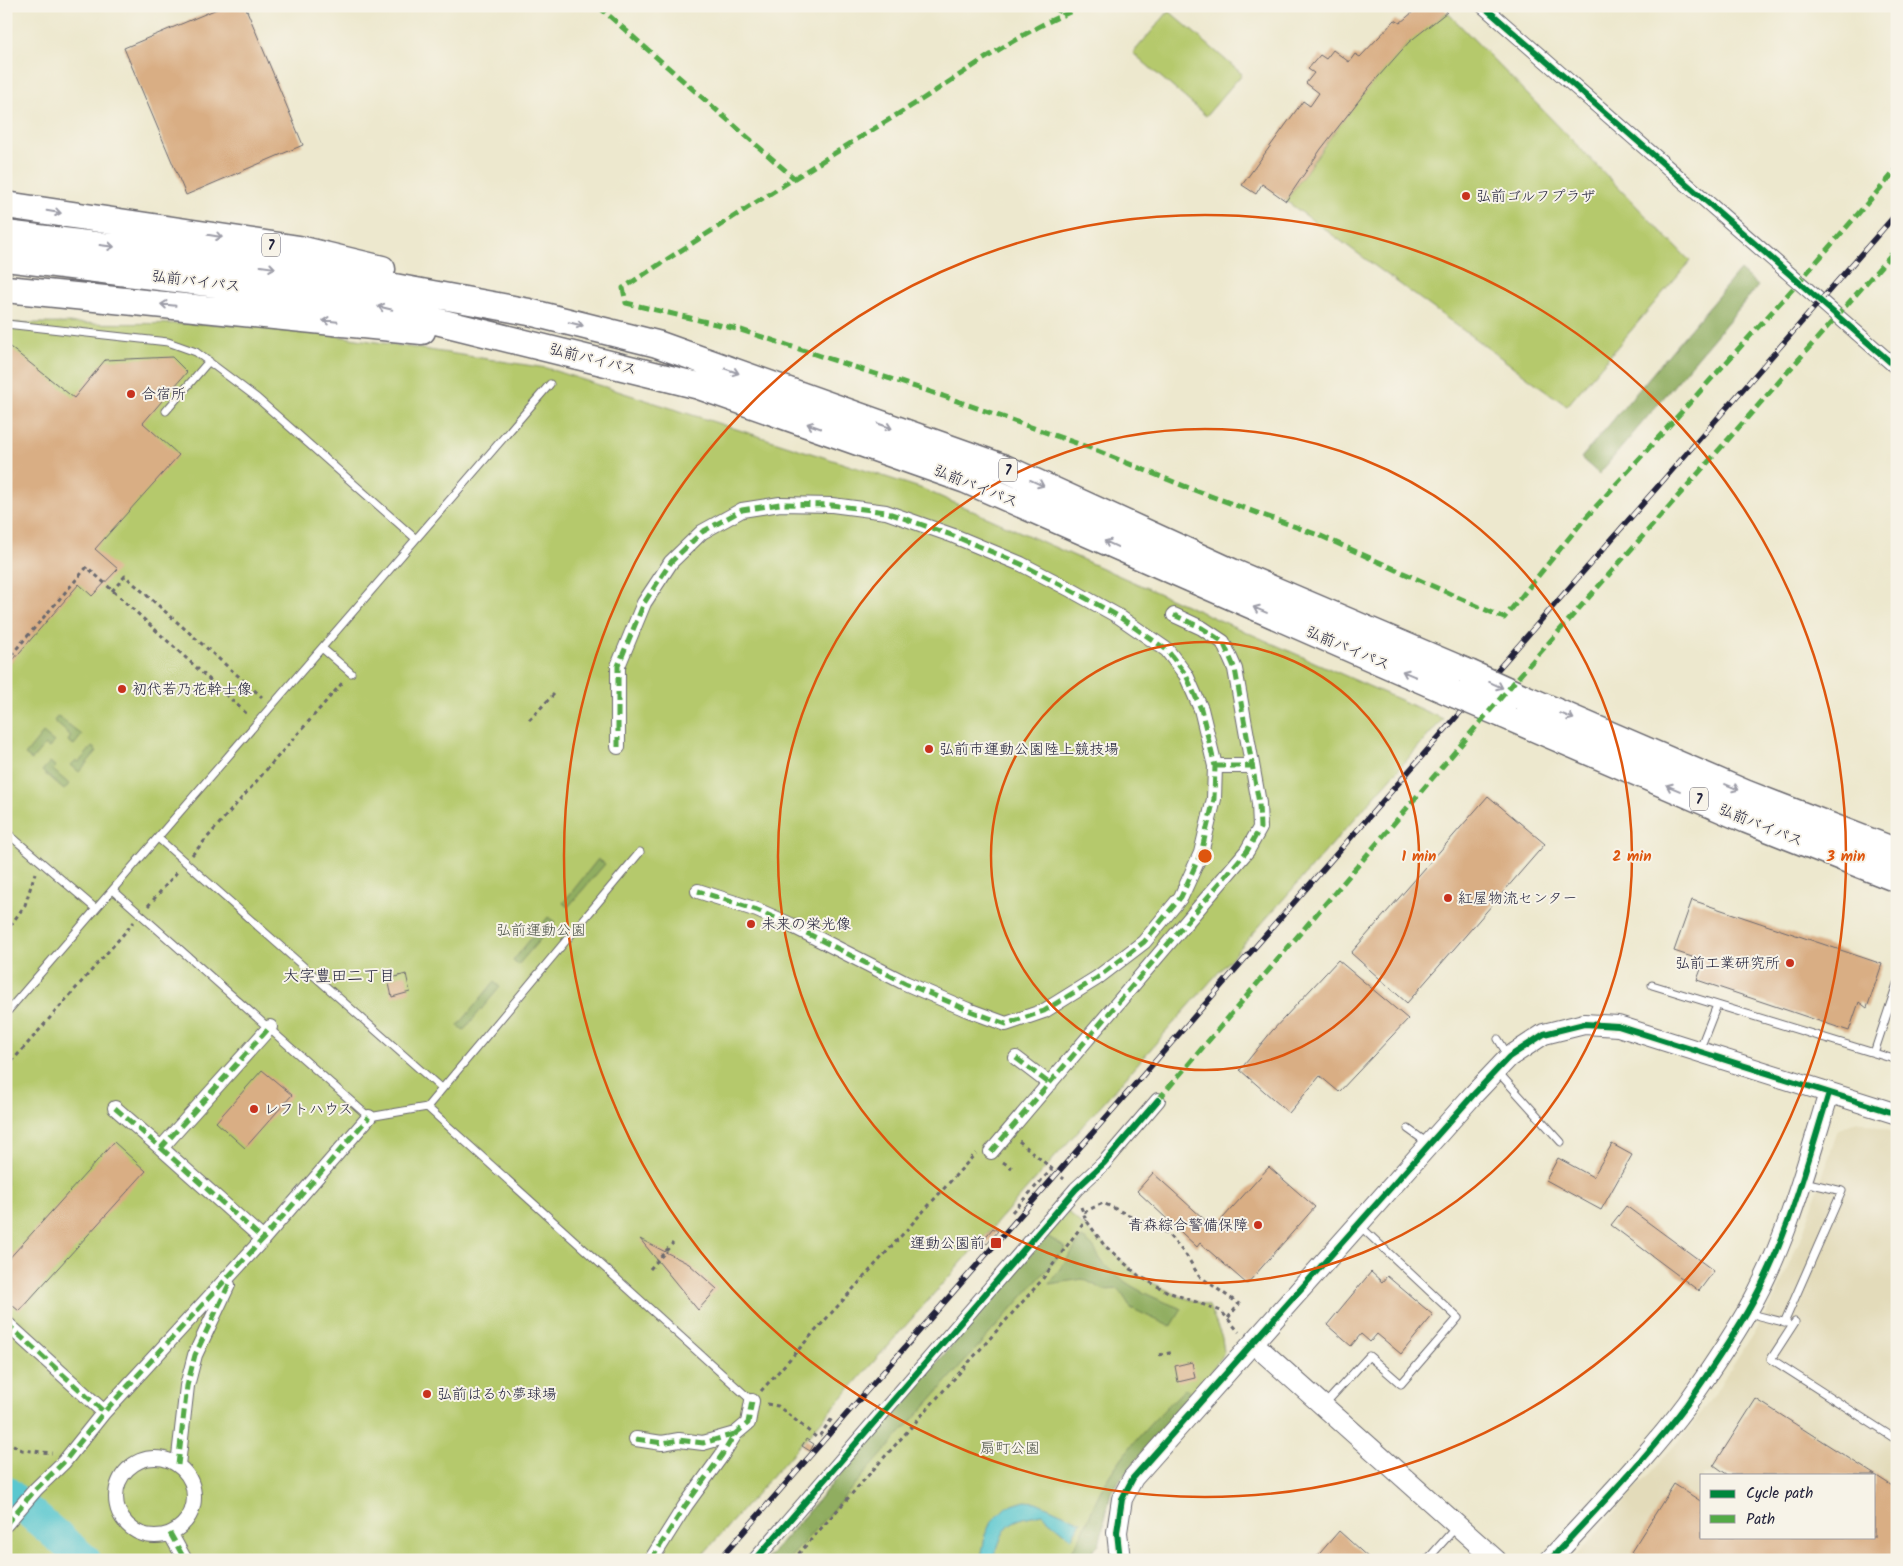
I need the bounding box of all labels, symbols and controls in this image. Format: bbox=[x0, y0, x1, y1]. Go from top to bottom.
place label: 弘前ゴルフプラザ bbox=[1476, 185, 1595, 209]
marker: 弘前ゴルフプラザ bbox=[1460, 190, 1472, 202]
one-way arrow bbox=[46, 207, 62, 217]
one-way arrow bbox=[207, 231, 223, 241]
road number: 7 bbox=[262, 234, 280, 256]
one-way arrow bbox=[98, 241, 114, 251]
one-way arrow bbox=[259, 263, 275, 273]
street label: 弘前バイパス bbox=[150, 265, 242, 299]
one-way arrow bbox=[160, 300, 176, 310]
one-way arrow bbox=[377, 303, 393, 312]
one-way arrow bbox=[322, 317, 338, 326]
one-way arrow bbox=[568, 320, 584, 329]
street label: 弘前バイパス bbox=[546, 337, 639, 382]
one-way arrow bbox=[723, 367, 739, 377]
place label: 合宿所 bbox=[141, 383, 186, 407]
marker: 合宿所 bbox=[125, 388, 137, 400]
one-way arrow bbox=[806, 421, 822, 431]
one-way arrow bbox=[876, 422, 892, 431]
road number: 7 bbox=[999, 458, 1017, 482]
street label: 弘前バイパス bbox=[930, 459, 1022, 515]
one-way arrow bbox=[1029, 479, 1044, 488]
one-way arrow bbox=[1104, 539, 1119, 549]
one-way arrow bbox=[1253, 604, 1268, 614]
street label: 弘前バイパス bbox=[1302, 620, 1394, 677]
one-way arrow bbox=[1402, 669, 1417, 679]
place label: 初代若乃花幹士像 bbox=[132, 678, 252, 702]
one-way arrow bbox=[1488, 680, 1503, 690]
marker: 初代若乃花幹士像 bbox=[116, 683, 128, 695]
one-way arrow bbox=[1559, 711, 1574, 721]
place label: 弘前市運動公園陸上競技場 bbox=[939, 738, 1119, 762]
marker: 弘前市運動公園陸上競技場 bbox=[923, 743, 935, 755]
one-way arrow bbox=[1666, 783, 1681, 793]
one-way arrow bbox=[1724, 783, 1739, 793]
road number: 7 bbox=[1690, 788, 1708, 811]
street label: 弘前バイパス bbox=[1715, 798, 1807, 854]
text: 1 min bbox=[1402, 845, 1436, 869]
text: 2 min bbox=[1612, 845, 1652, 869]
text: 3 min bbox=[1826, 845, 1865, 869]
centre of rings bbox=[1196, 847, 1214, 865]
place label: 紅屋物流センター bbox=[1458, 887, 1577, 911]
marker: 紅屋物流センター bbox=[1442, 892, 1454, 904]
place label: 未来の栄光像 bbox=[761, 913, 851, 937]
marker: 未来の栄光像 bbox=[745, 918, 757, 930]
park label: 弘前運動公園 bbox=[496, 919, 586, 943]
place label: 弘前工業研究所 bbox=[1675, 952, 1780, 976]
marker: 弘前工業研究所 bbox=[1784, 957, 1796, 969]
district label: 大字豊田二丁目 bbox=[283, 964, 395, 989]
place label: レフトハウス bbox=[264, 1098, 353, 1122]
marker: レフトハウス bbox=[248, 1103, 260, 1115]
place label: 青森綜合警備保障 bbox=[1128, 1214, 1248, 1238]
marker: 青森綜合警備保障 bbox=[1252, 1219, 1264, 1231]
place label: 運動公園前 bbox=[910, 1232, 985, 1256]
marker: 運動公園前 bbox=[989, 1236, 1003, 1250]
place label: 弘前はるか夢球場 bbox=[437, 1383, 557, 1407]
marker: 弘前はるか夢球場 bbox=[421, 1388, 433, 1400]
park label: 扇町公園 bbox=[980, 1437, 1040, 1461]
legend bbox=[1700, 1474, 1876, 1538]
text: Cycle path bbox=[1746, 1482, 1813, 1506]
text: Path bbox=[1746, 1508, 1775, 1532]

